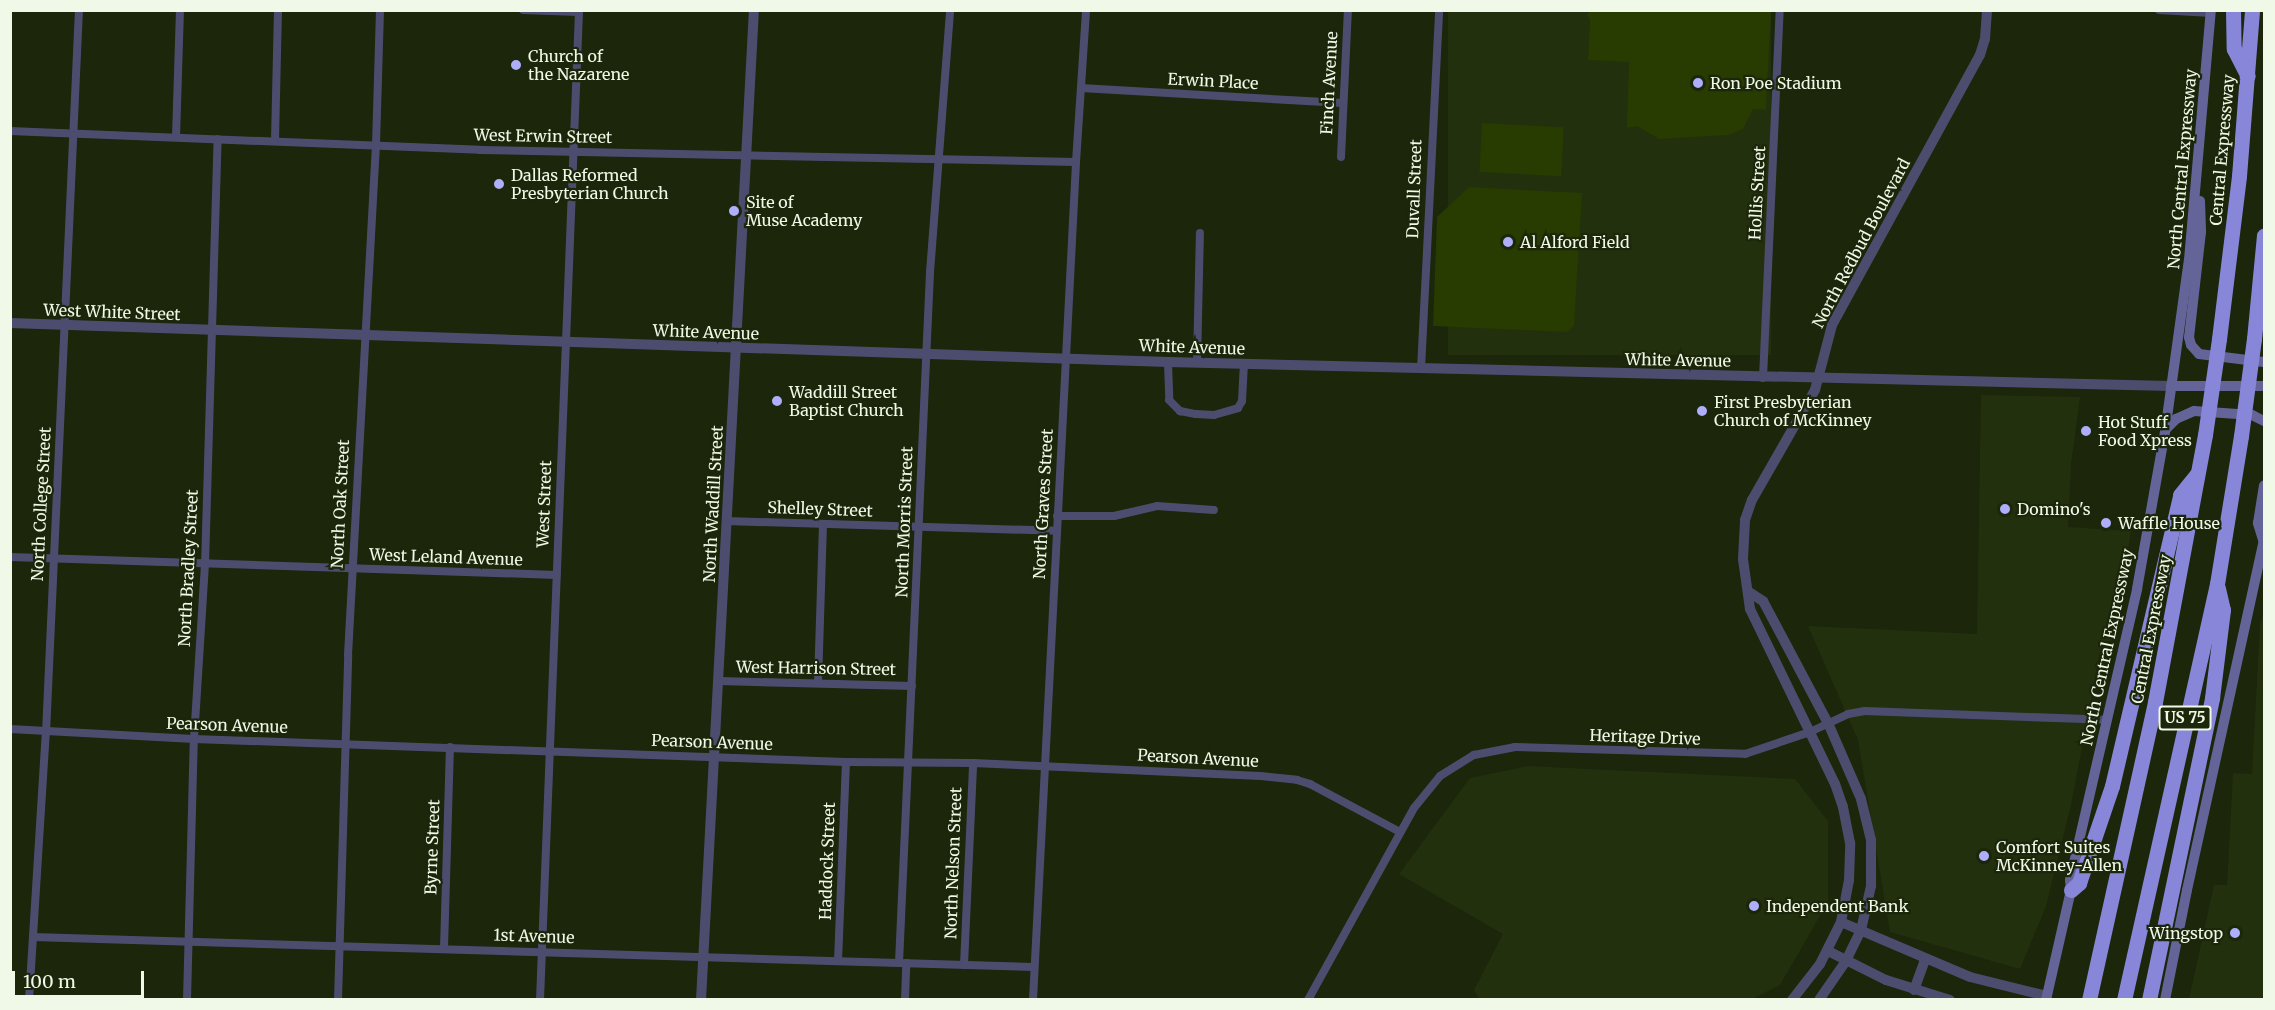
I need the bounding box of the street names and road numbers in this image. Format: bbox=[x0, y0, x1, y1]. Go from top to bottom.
street label: Finch Avenue bbox=[1317, 31, 1341, 135]
street label: North Central Expressway bbox=[2164, 68, 2200, 270]
street label: Erwin Place bbox=[1167, 69, 1259, 93]
street label: Central Expressway bbox=[2206, 74, 2238, 226]
street label: West Erwin Street bbox=[474, 125, 612, 147]
street label: Duvall Street bbox=[1403, 139, 1425, 239]
street label: Hollis Street bbox=[1745, 145, 1769, 241]
street label: North Redbud Boulevard bbox=[1808, 155, 1914, 331]
street label: West White Street bbox=[43, 300, 181, 324]
street label: White Avenue bbox=[653, 321, 759, 343]
street label: White Avenue bbox=[1139, 336, 1245, 358]
street label: White Avenue bbox=[1625, 349, 1731, 371]
street label: North Waddill Street bbox=[699, 425, 727, 583]
street label: North College Street bbox=[27, 426, 55, 582]
street label: North Graves Street bbox=[1029, 428, 1057, 580]
street label: North Oak Street bbox=[327, 439, 353, 569]
street label: North Morris Street bbox=[892, 446, 916, 598]
street label: West Street bbox=[533, 460, 555, 548]
street label: North Bradley Street bbox=[174, 489, 202, 647]
street label: Shelley Street bbox=[767, 498, 873, 520]
street label: West Leland Avenue bbox=[369, 545, 523, 569]
street label: North Central Expressway bbox=[2077, 547, 2137, 747]
street label: Central Expressway bbox=[2127, 553, 2175, 705]
street label: West Harrison Street bbox=[736, 657, 896, 679]
road number: US 75 bbox=[2158, 706, 2212, 730]
street label: Pearson Avenue bbox=[166, 713, 288, 737]
street label: Heritage Drive bbox=[1589, 725, 1701, 749]
street label: Pearson Avenue bbox=[651, 730, 773, 754]
street label: Pearson Avenue bbox=[1137, 745, 1259, 771]
street label: North Nelson Street bbox=[941, 787, 965, 939]
street label: Byrne Street bbox=[421, 799, 443, 895]
street label: Haddock Street bbox=[815, 802, 839, 920]
street label: 1st Avenue bbox=[493, 925, 575, 947]

